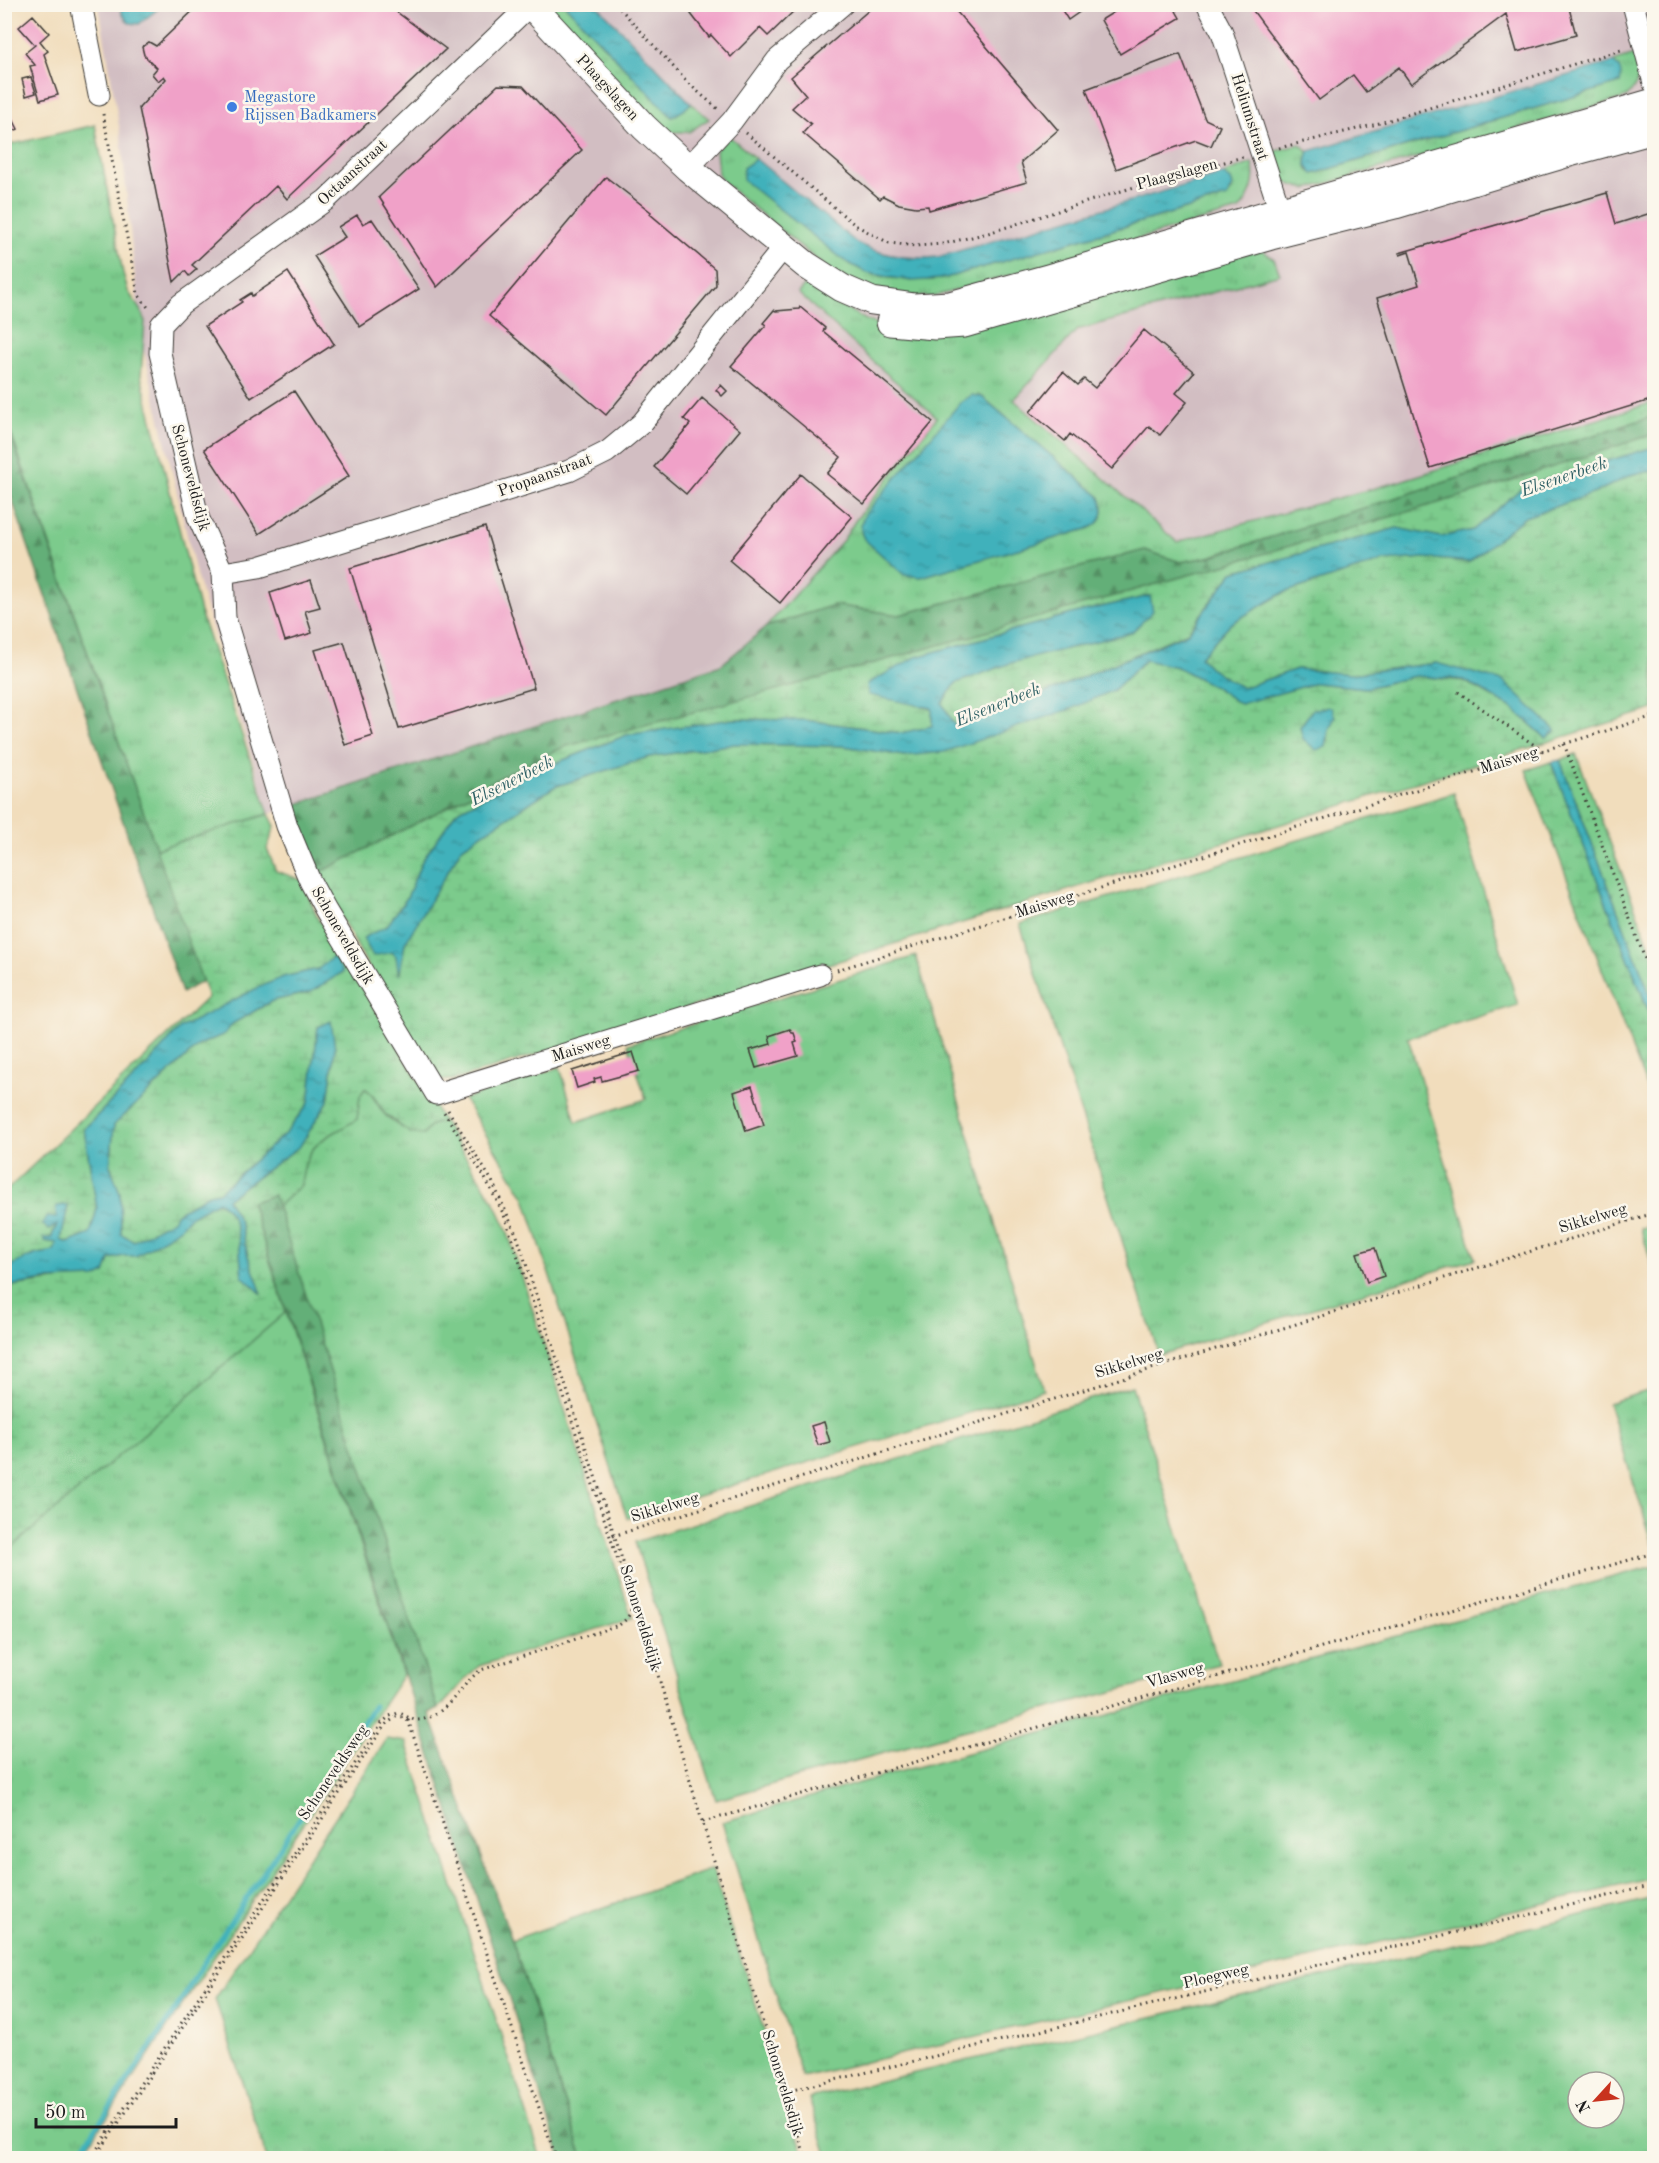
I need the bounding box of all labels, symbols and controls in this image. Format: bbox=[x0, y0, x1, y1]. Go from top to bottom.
street label: Plaagslagen bbox=[573, 52, 642, 124]
street label: Heliumstraat bbox=[1227, 72, 1271, 163]
place label: Megastore Rijssen Badkamers bbox=[244, 90, 376, 124]
marker: Megastore Rijssen Badkamers bbox=[225, 100, 239, 114]
street label: Octaanstraat bbox=[315, 137, 391, 209]
street label: Plaagslagen bbox=[1135, 156, 1220, 194]
street label: Schoneveldsdijk bbox=[168, 423, 212, 533]
street label: Propaanstraat bbox=[496, 451, 594, 500]
water label: Elsenerbeek bbox=[1517, 454, 1610, 501]
water label: Elsenerbeek bbox=[952, 680, 1043, 731]
street label: Maisweg bbox=[1478, 744, 1540, 777]
water label: Elsenerbeek bbox=[467, 752, 557, 810]
street label: Schoneveldsdijk bbox=[307, 884, 377, 988]
street label: Maisweg bbox=[1014, 888, 1076, 921]
street label: Maisweg bbox=[550, 1032, 612, 1065]
street label: Sikkelweg bbox=[1557, 1201, 1629, 1237]
street label: Sikkelweg bbox=[1093, 1346, 1165, 1382]
street label: Sikkelweg bbox=[629, 1490, 701, 1526]
street label: Schoneveldsdijk bbox=[616, 1563, 664, 1673]
street label: Vlasweg bbox=[1144, 1660, 1206, 1692]
street label: Schoneveldsweg bbox=[296, 1722, 372, 1824]
street label: Ploegweg bbox=[1182, 1962, 1251, 1992]
street label: Schoneveldsdijk bbox=[758, 2028, 806, 2138]
north arrow bbox=[1566, 2070, 1626, 2130]
scale bar bbox=[36, 2091, 176, 2129]
text: N bbox=[1574, 2096, 1594, 2115]
text: 50 m bbox=[45, 2104, 85, 2122]

